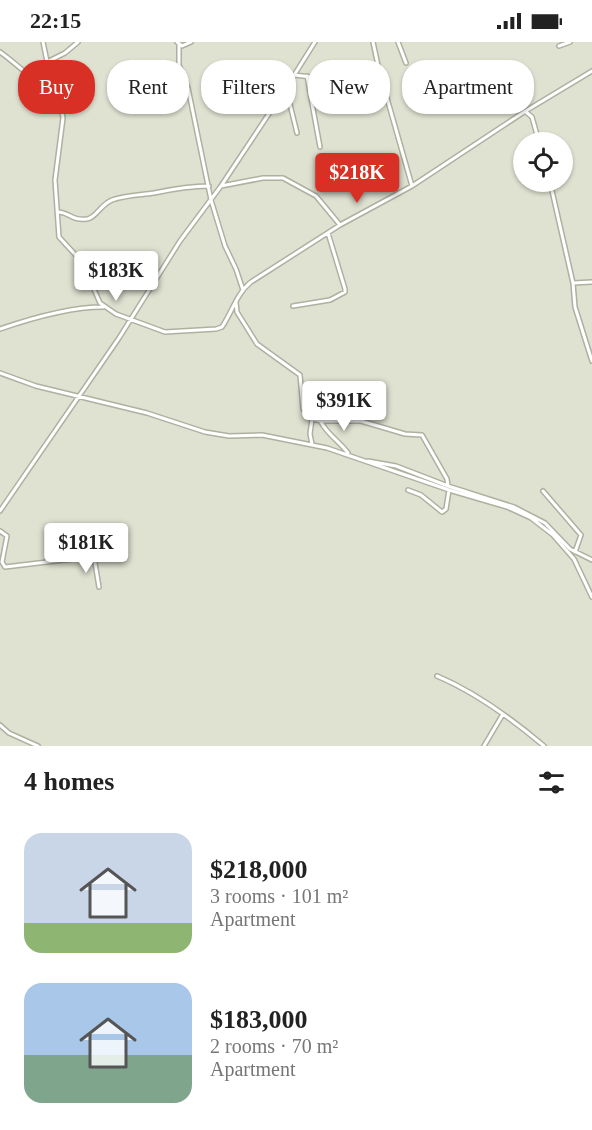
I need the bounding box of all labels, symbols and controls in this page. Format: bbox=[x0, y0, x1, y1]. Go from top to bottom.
text: 22:15 bbox=[30, 8, 81, 33]
chip: Buy bbox=[18, 60, 95, 114]
chip: Rent bbox=[107, 60, 189, 114]
chip: Filters bbox=[201, 60, 296, 114]
chip: New bbox=[308, 60, 390, 114]
chip: Apartment bbox=[402, 60, 534, 114]
map controls bbox=[513, 132, 573, 192]
button: locate bbox=[513, 132, 573, 192]
pin: $218K bbox=[315, 153, 399, 204]
text: $218K bbox=[329, 161, 385, 183]
pin: $183K bbox=[74, 251, 158, 302]
text: $183K bbox=[88, 259, 144, 281]
pin: $391K bbox=[302, 381, 386, 432]
text: $391K bbox=[316, 389, 372, 411]
pin: $181K bbox=[44, 523, 128, 574]
text: $181K bbox=[58, 531, 114, 553]
icon: filters bbox=[535, 766, 568, 799]
text: 4 homes bbox=[24, 767, 114, 796]
text: $218,000 bbox=[210, 855, 308, 884]
icon: home bbox=[72, 857, 144, 929]
text: 3 rooms · 101 m² bbox=[210, 885, 348, 907]
text: Apartment bbox=[210, 908, 296, 930]
text: $183,000 bbox=[210, 1005, 308, 1034]
icon: home bbox=[72, 1007, 144, 1079]
text: 2 rooms · 70 m² bbox=[210, 1035, 338, 1057]
text: Apartment bbox=[210, 1058, 296, 1080]

